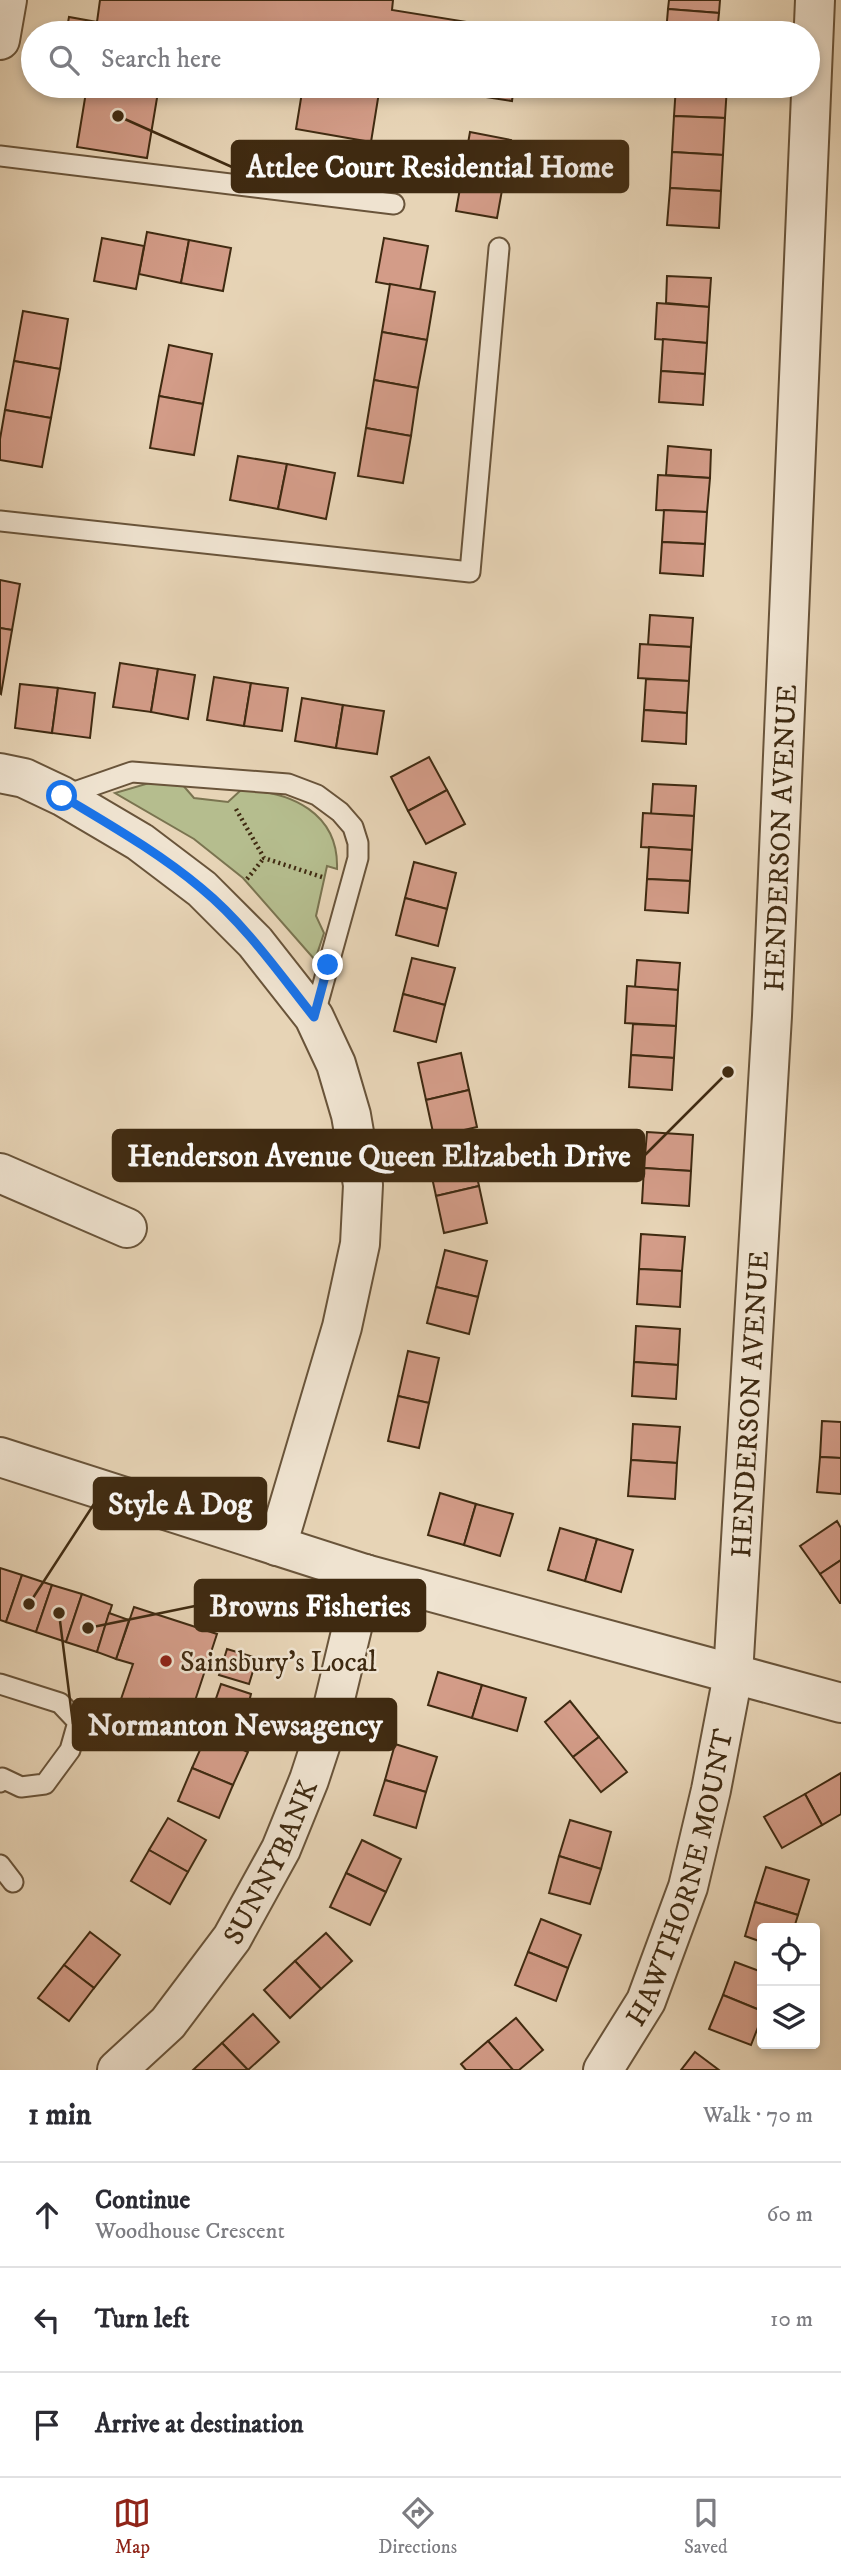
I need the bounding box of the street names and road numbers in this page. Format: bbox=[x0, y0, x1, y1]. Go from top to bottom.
street label: HENDERSON AVENUE bbox=[757, 684, 805, 992]
street label: HENDERSON AVENUE bbox=[724, 1250, 777, 1559]
street label: HAWTHORNE MOUNT bbox=[619, 1726, 741, 2033]
street label: SUNNYBANK bbox=[216, 1775, 326, 1951]

